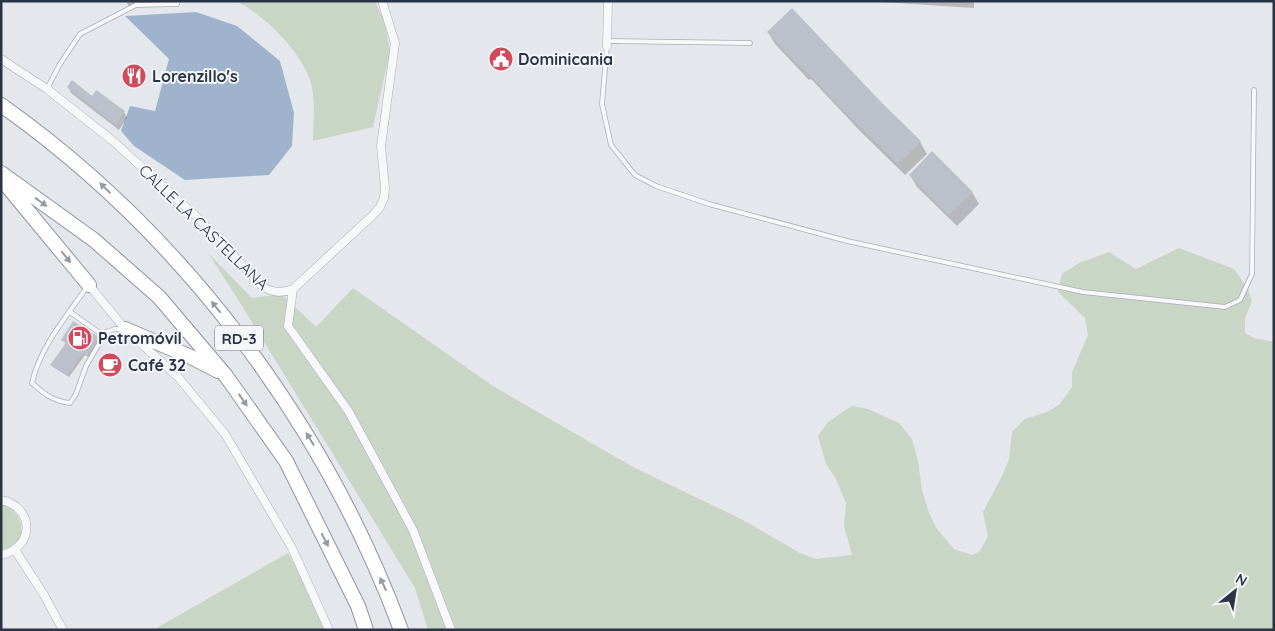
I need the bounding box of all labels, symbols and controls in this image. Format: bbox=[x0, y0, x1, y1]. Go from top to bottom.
public building icon: Dominicania bbox=[488, 46, 514, 72]
place label: Dominicania bbox=[518, 49, 613, 69]
restaurant icon: Lorenzillo's bbox=[121, 63, 147, 89]
place label: Lorenzillo's bbox=[152, 66, 238, 86]
street label: CALLE LA CASTELLANA bbox=[135, 160, 273, 294]
one-way arrow bbox=[100, 182, 112, 194]
one-way arrow bbox=[34, 197, 48, 207]
one-way arrow bbox=[60, 250, 71, 263]
one-way arrow bbox=[210, 301, 221, 314]
fuel station icon: Petromóvil bbox=[67, 325, 93, 351]
road number: RD-3 bbox=[215, 326, 263, 350]
place label: Petromóvil bbox=[98, 328, 182, 348]
cafe icon: Café 32 bbox=[97, 352, 123, 378]
place label: Café 32 bbox=[128, 355, 186, 375]
one-way arrow bbox=[238, 393, 248, 407]
one-way arrow bbox=[306, 433, 315, 446]
one-way arrow bbox=[321, 533, 329, 547]
north arrow bbox=[1210, 566, 1260, 616]
text: N bbox=[1233, 569, 1250, 590]
one-way arrow bbox=[379, 577, 387, 591]

